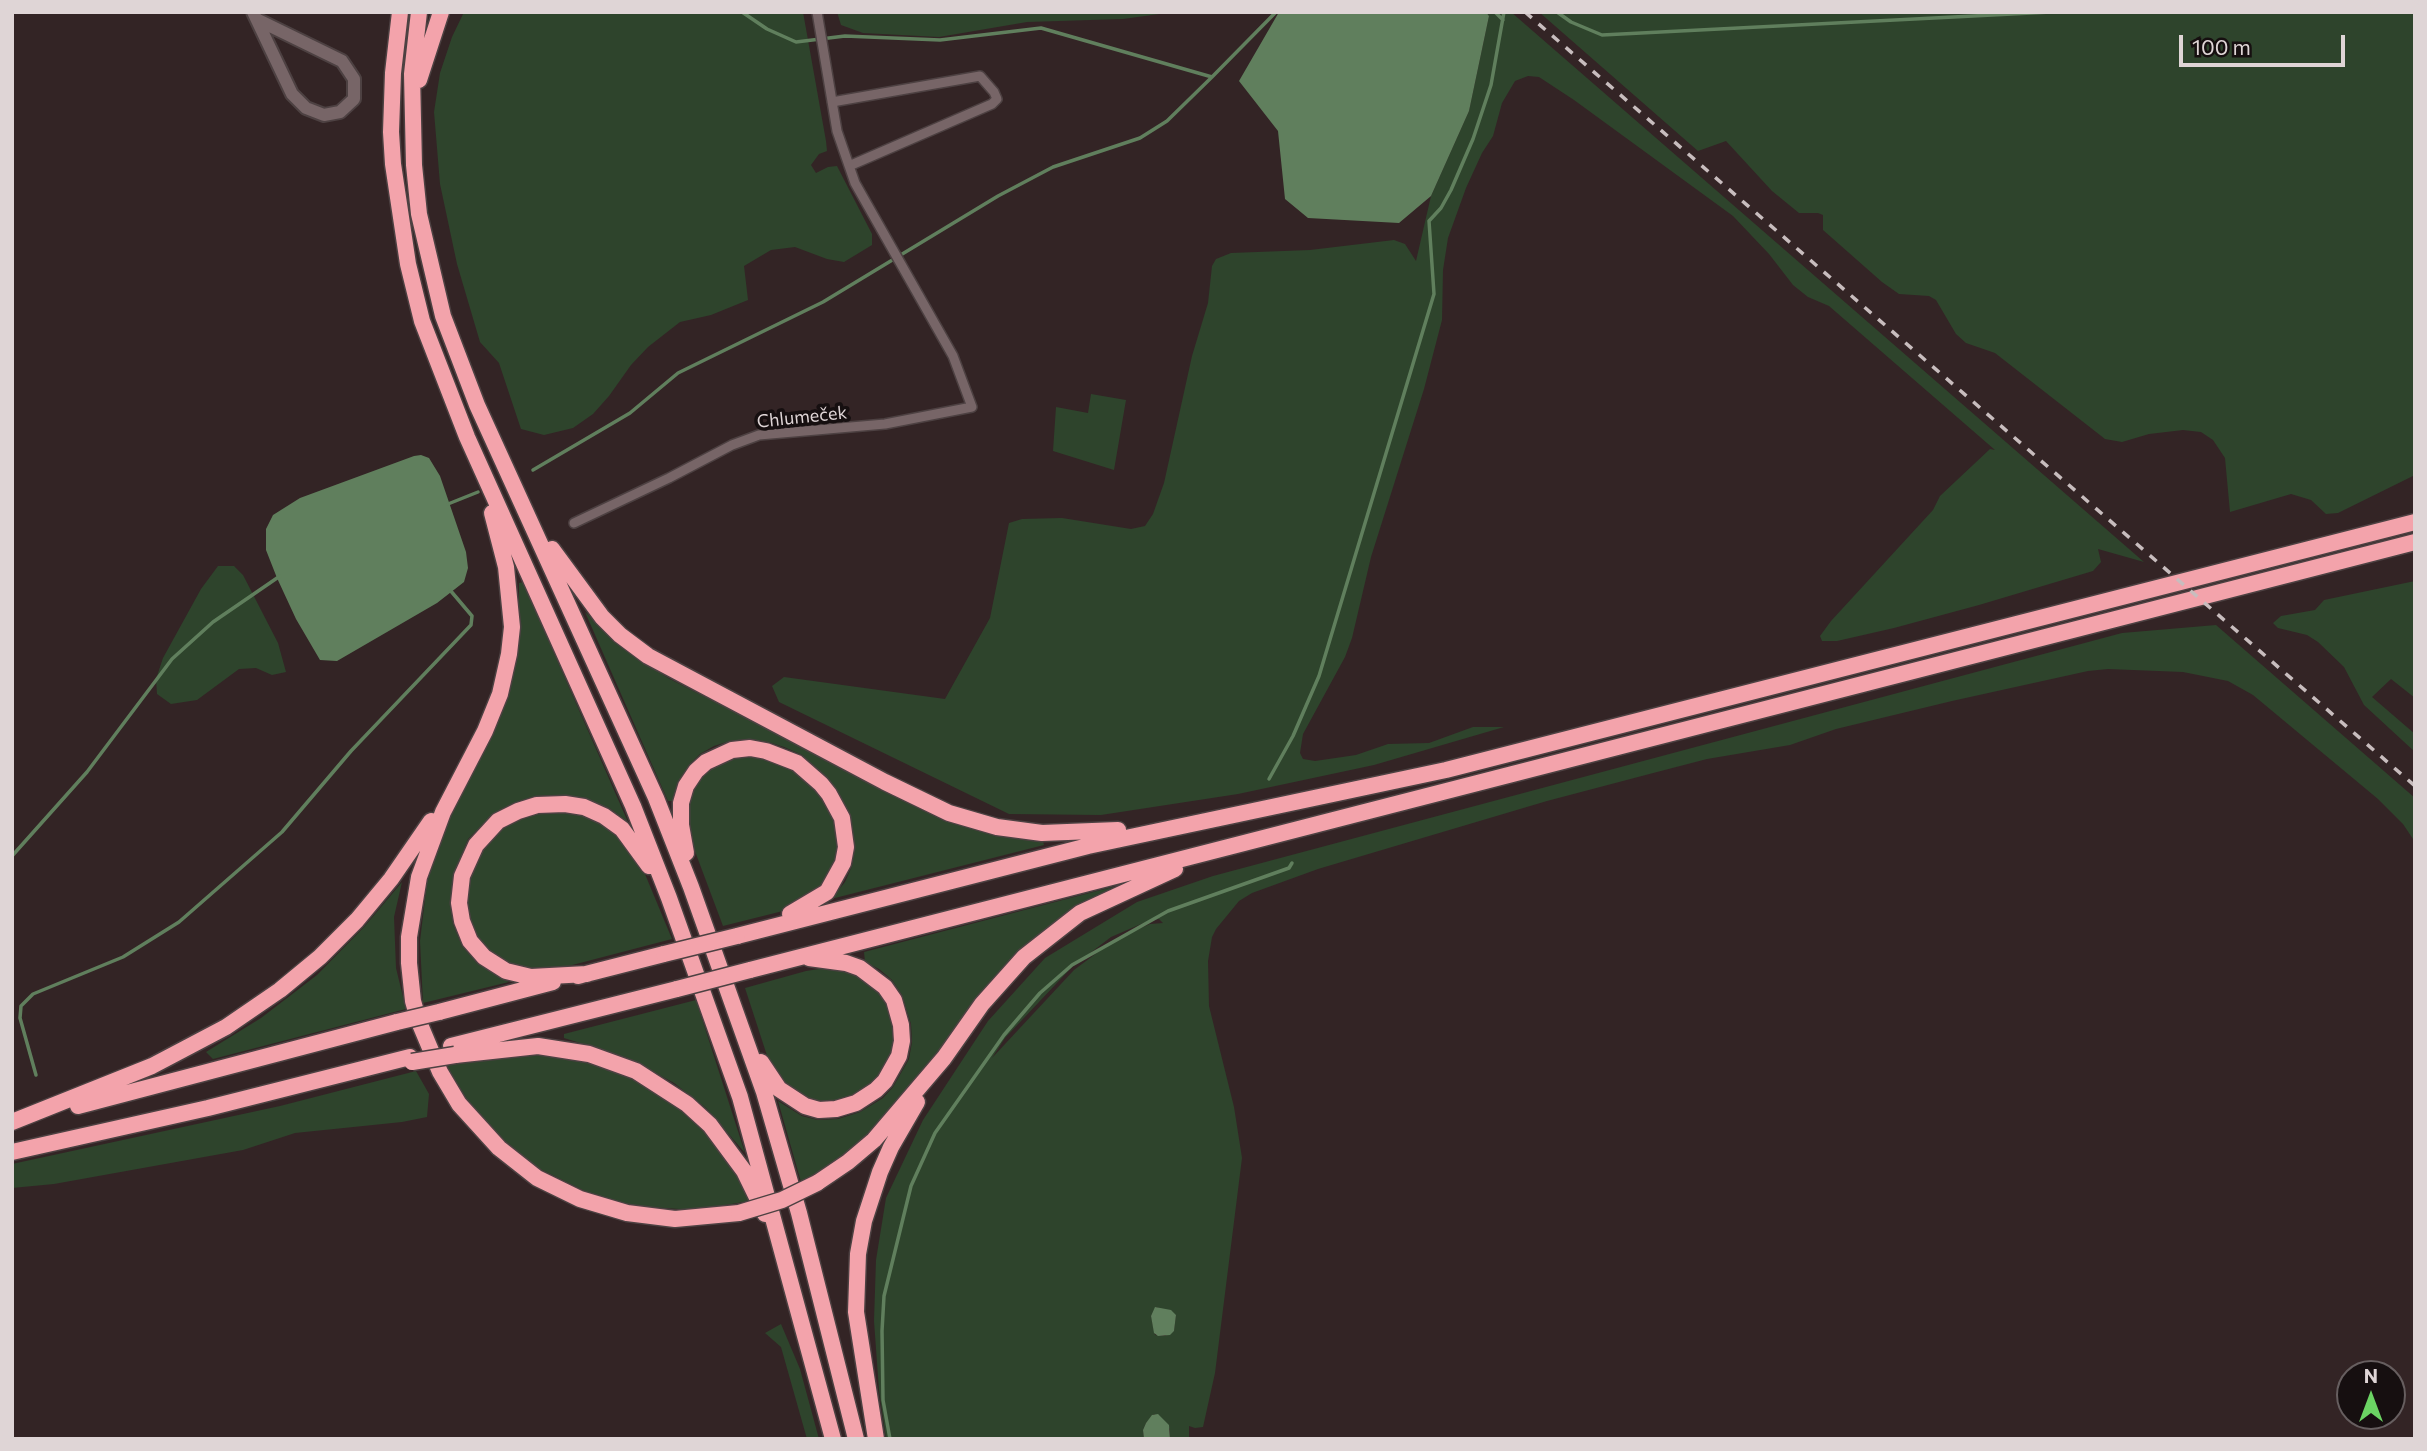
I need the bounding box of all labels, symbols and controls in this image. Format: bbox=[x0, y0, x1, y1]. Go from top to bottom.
scale bar bbox=[2182, 21, 2348, 65]
text: 100 m bbox=[2192, 34, 2251, 59]
street label: Chlumeček bbox=[756, 402, 848, 432]
north arrow bbox=[2336, 1360, 2406, 1430]
text: N bbox=[2364, 1364, 2378, 1387]

